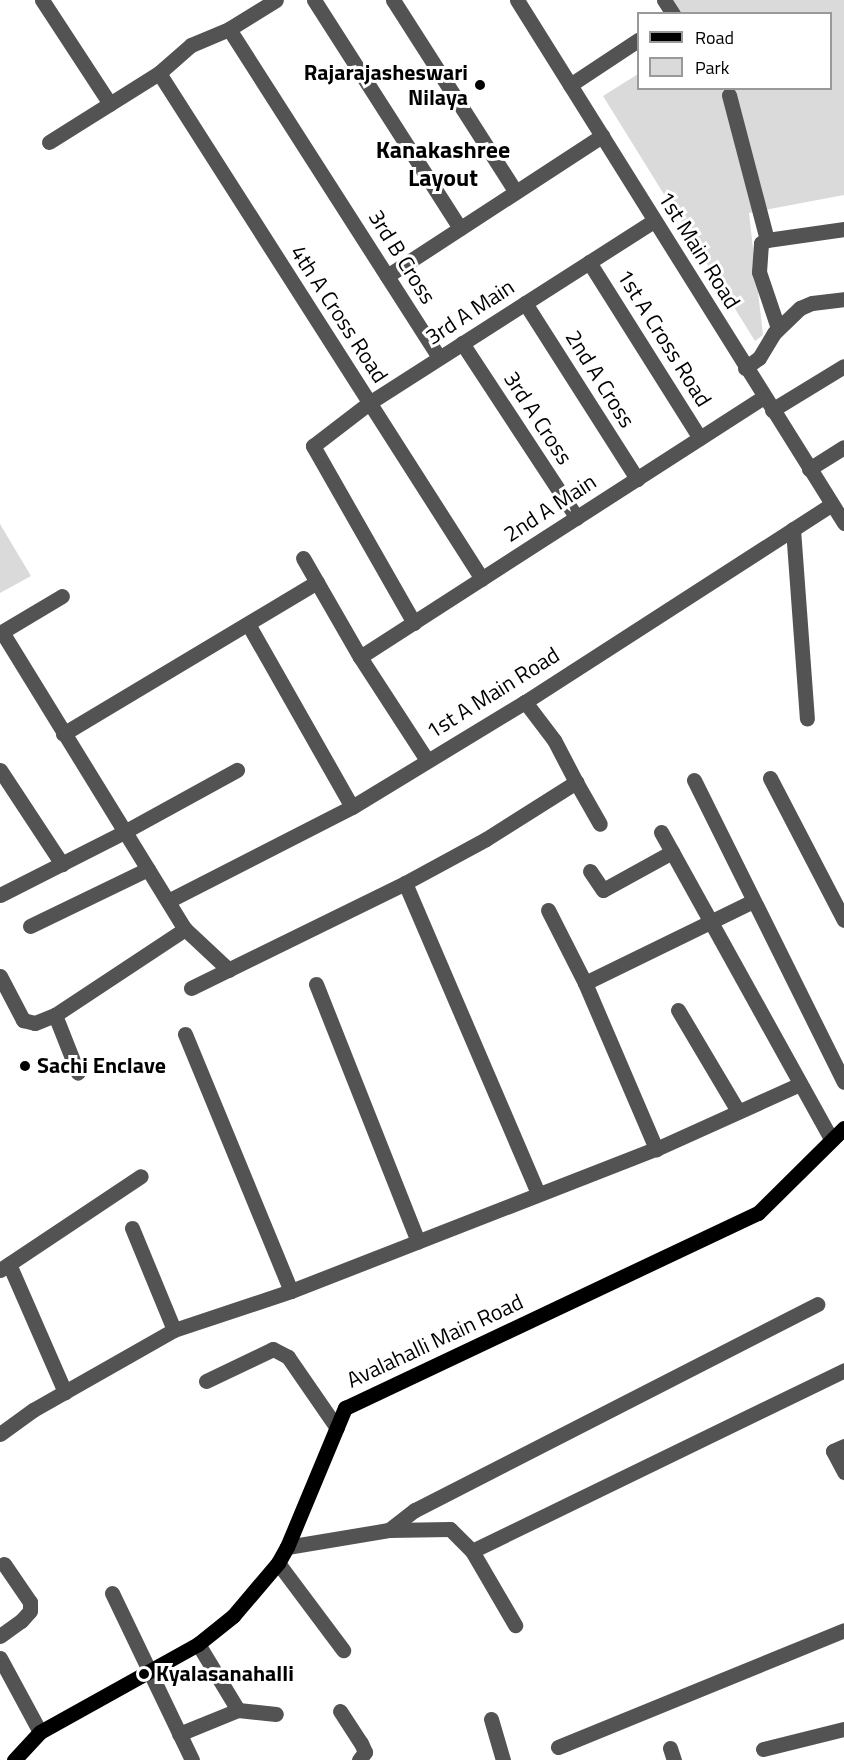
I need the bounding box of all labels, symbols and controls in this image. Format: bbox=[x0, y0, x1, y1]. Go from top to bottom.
legend bbox=[637, 12, 832, 90]
text: Road bbox=[695, 24, 734, 51]
text: Park bbox=[695, 54, 729, 81]
place label: Rajarajasheswari Nilaya bbox=[304, 59, 468, 110]
marker: Rajarajasheswari Nilaya bbox=[473, 78, 487, 92]
district label: Kanakashree Layout bbox=[376, 136, 510, 192]
street label: 1st Main Road bbox=[652, 186, 746, 314]
street label: 3rd B Cross bbox=[363, 205, 441, 309]
street label: 4th A Cross Road bbox=[285, 240, 393, 388]
street label: 1st A Cross Road bbox=[611, 264, 717, 412]
street label: 3rd A Main bbox=[421, 274, 519, 350]
street label: 2nd A Cross bbox=[560, 325, 640, 433]
street label: 3rd A Cross bbox=[498, 367, 578, 469]
street label: 2nd A Main bbox=[499, 468, 601, 548]
street label: 1st A Main Road bbox=[422, 642, 564, 744]
place label: Sachi Enclave bbox=[37, 1053, 166, 1079]
marker: Sachi Enclave bbox=[18, 1059, 32, 1073]
street label: Avalahalli Main Road bbox=[343, 1289, 527, 1393]
place label: Kyalasanahalli bbox=[156, 1661, 294, 1687]
marker: Kyalasanahalli bbox=[137, 1667, 151, 1681]

